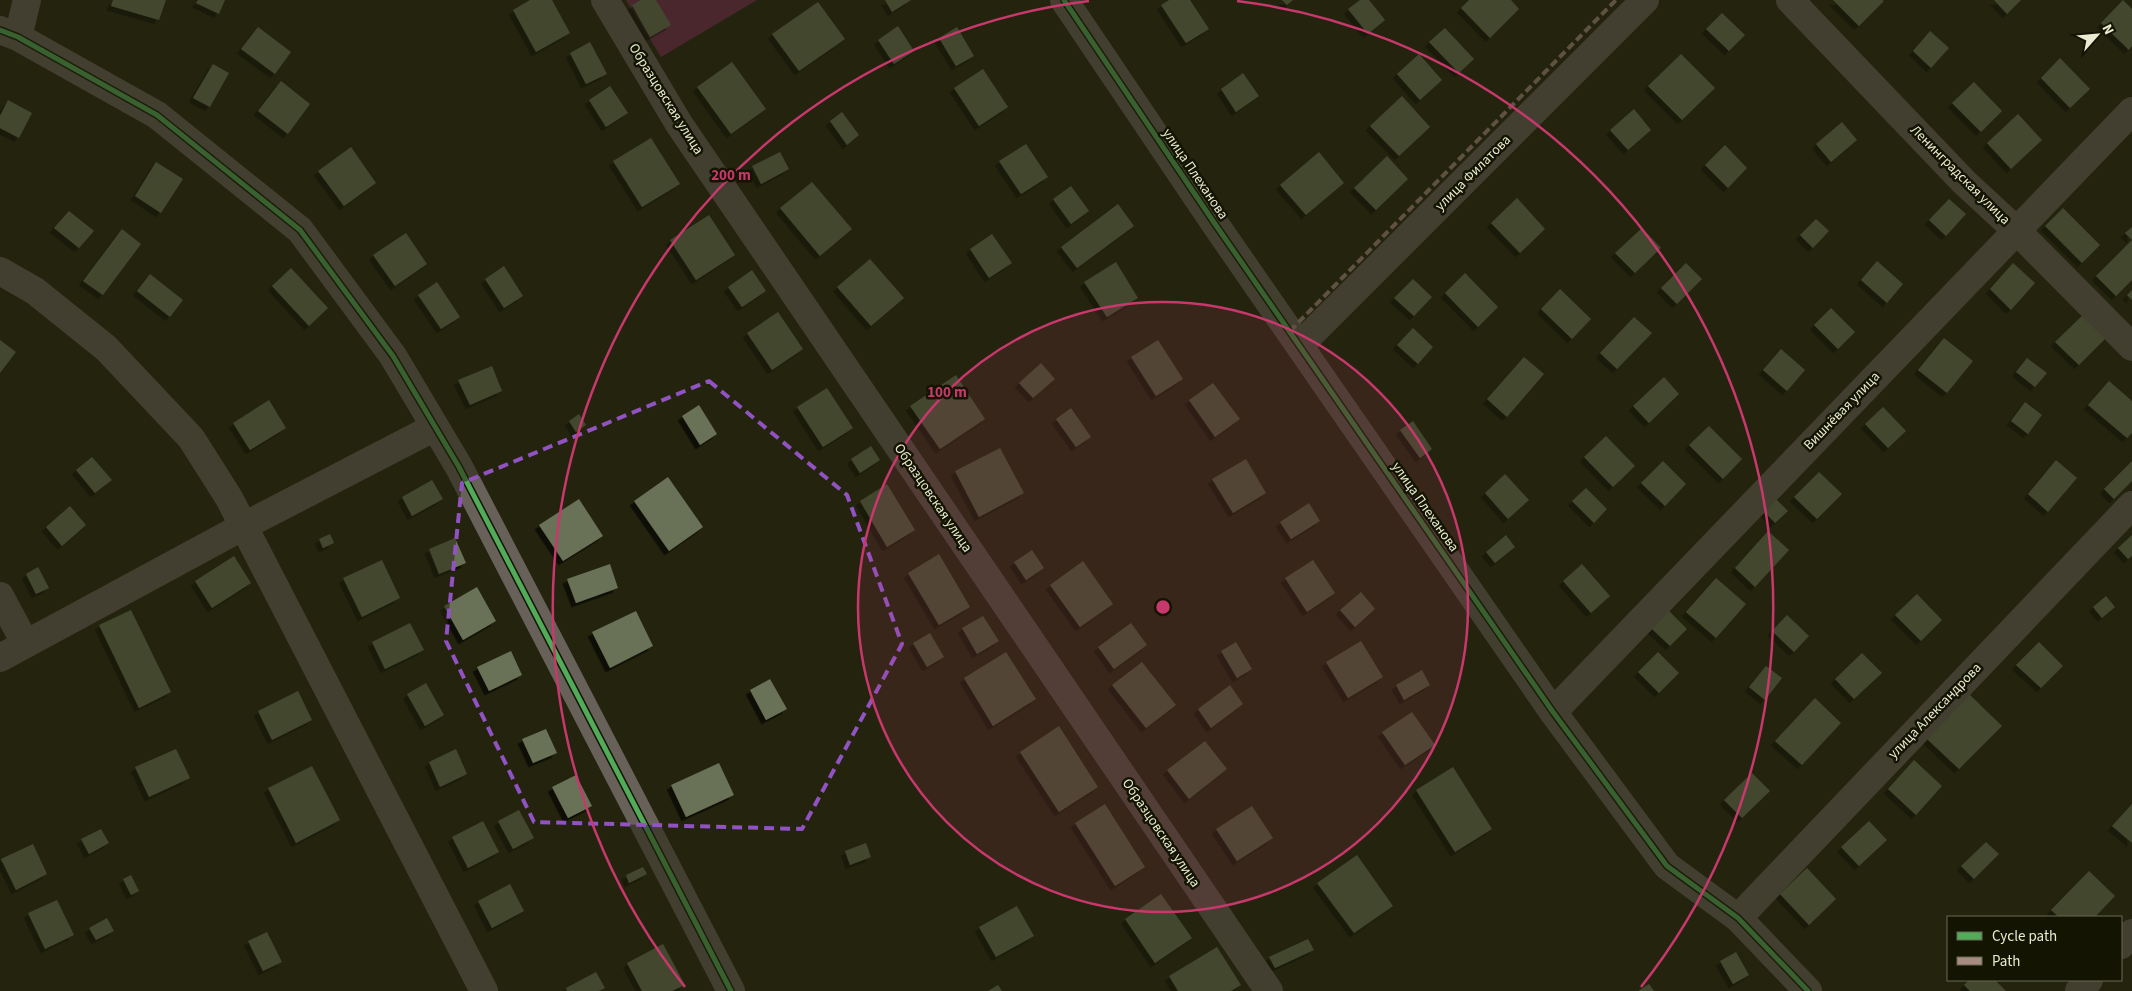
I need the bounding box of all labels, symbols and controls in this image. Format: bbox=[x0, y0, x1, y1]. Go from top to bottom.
north arrow bbox=[2072, 10, 2122, 60]
text: N bbox=[2097, 21, 2119, 38]
street label: Образцовская улица bbox=[624, 40, 708, 158]
street label: Ленинградская улица bbox=[1905, 120, 2015, 230]
street label: улица Плеханова bbox=[1157, 125, 1233, 223]
street label: улица Филатова bbox=[1431, 131, 1515, 215]
text: 200 m bbox=[711, 165, 751, 186]
street label: Вишнёвая улица bbox=[1799, 367, 1885, 455]
text: 100 m bbox=[927, 382, 967, 403]
street label: Образцовская улица bbox=[889, 440, 977, 556]
street label: улица Плеханова bbox=[1387, 458, 1463, 556]
centre of rings bbox=[1154, 598, 1172, 616]
street label: улица Александрова bbox=[1884, 658, 1986, 764]
street label: Образцовская улица bbox=[1117, 775, 1205, 891]
legend bbox=[1947, 916, 2122, 981]
text: Cycle path bbox=[1992, 926, 2057, 947]
text: Path bbox=[1992, 951, 2020, 972]

